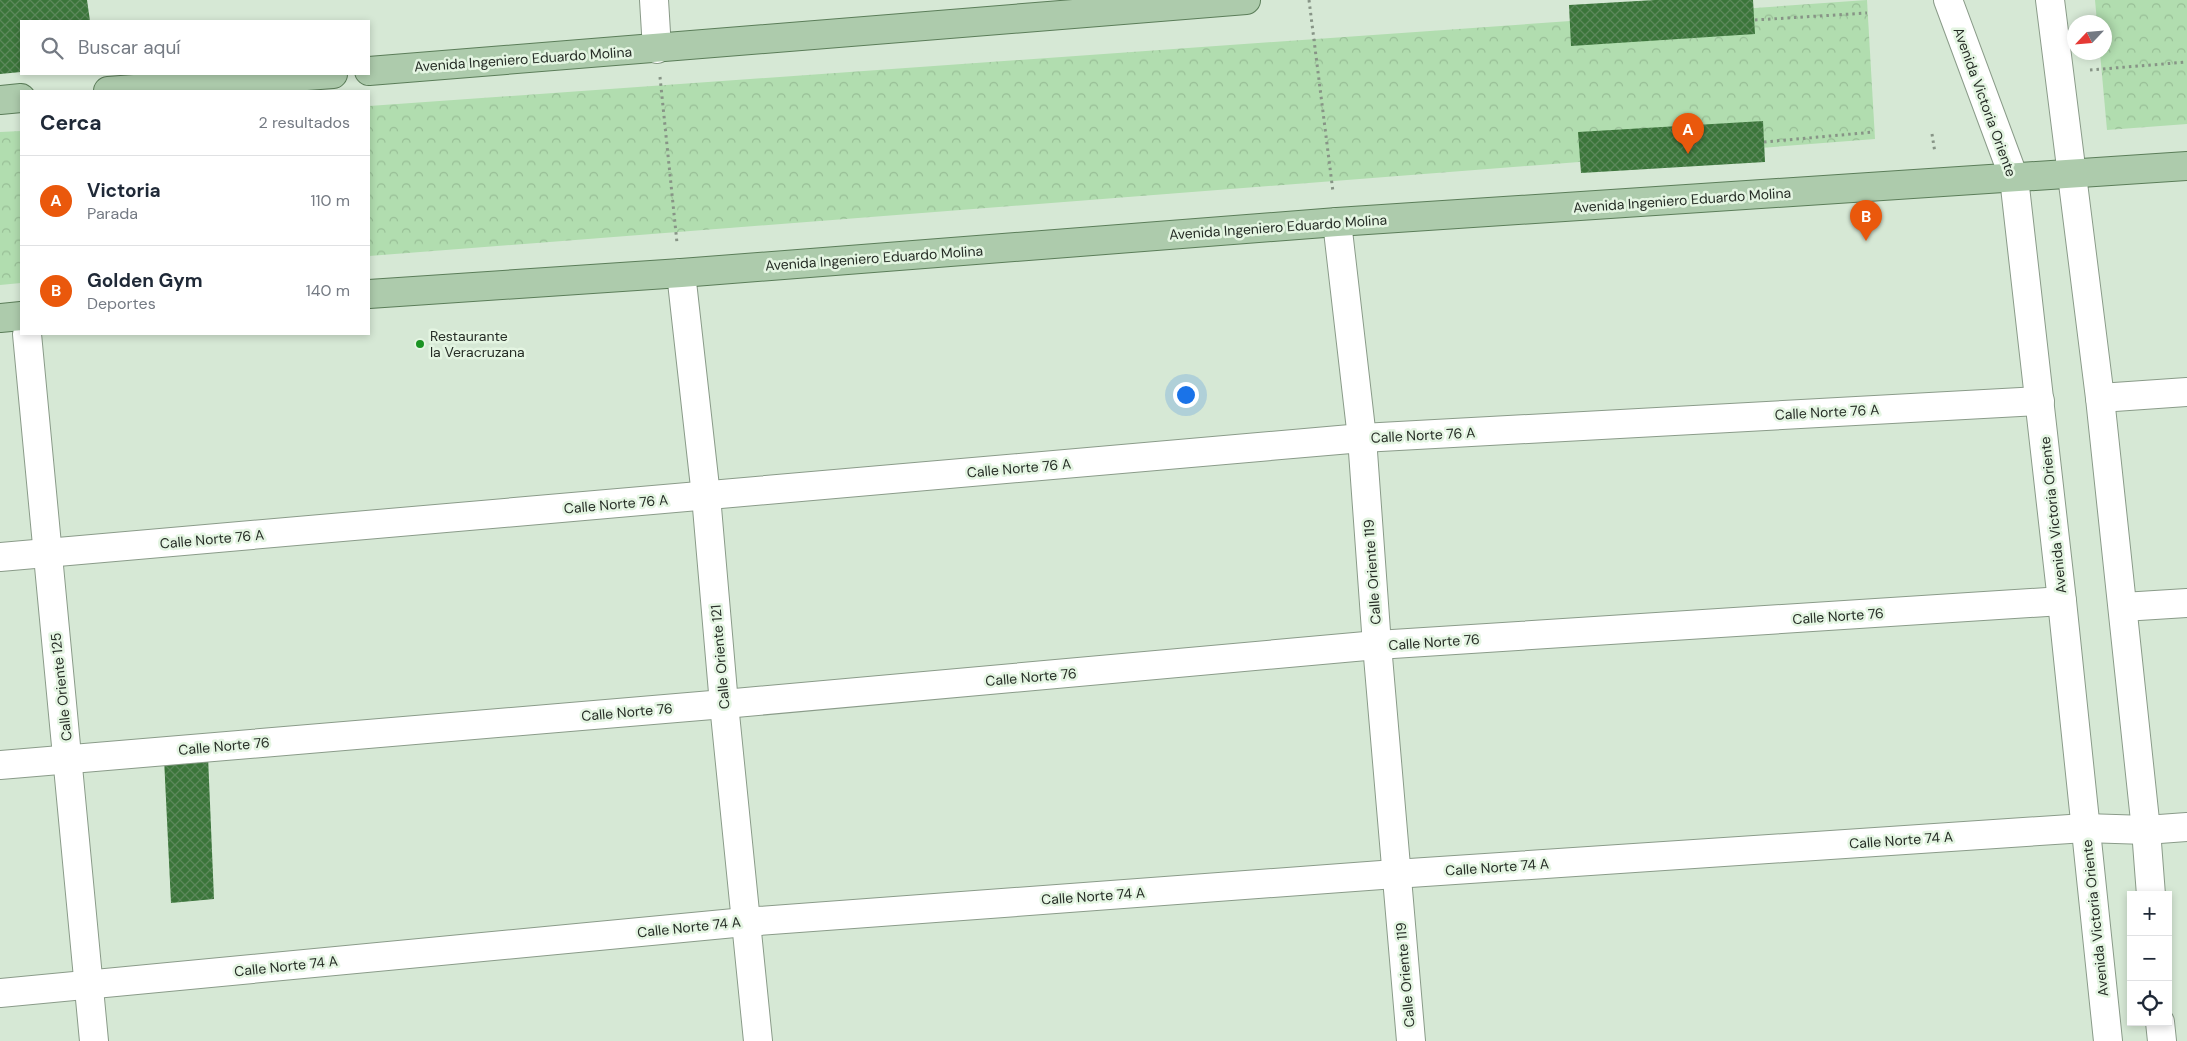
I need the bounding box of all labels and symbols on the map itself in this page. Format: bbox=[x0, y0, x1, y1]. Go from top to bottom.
north arrow bbox=[2067, 15, 2112, 60]
street label: Avenida Victoria Oriente bbox=[1950, 25, 2020, 179]
street label: Avenida Ingeniero Eduardo Molina bbox=[413, 42, 633, 76]
pin: A bbox=[1672, 113, 1704, 154]
street label: Avenida Ingeniero Eduardo Molina bbox=[1572, 183, 1792, 217]
pin: B bbox=[1850, 200, 1882, 241]
street label: Avenida Ingeniero Eduardo Molina bbox=[1168, 210, 1388, 244]
street label: Avenida Ingeniero Eduardo Molina bbox=[764, 241, 984, 275]
place label: Restaurante la Veracruzana bbox=[430, 327, 525, 361]
marker: Restaurante la Veracruzana bbox=[414, 338, 426, 350]
your location bbox=[1173, 382, 1199, 408]
street label: Calle Norte 76 A bbox=[1774, 400, 1880, 424]
street label: Calle Norte 76 A bbox=[1370, 423, 1476, 447]
street label: Avenida Victoria Oriente bbox=[2036, 436, 2070, 594]
street label: Calle Norte 76 A bbox=[966, 454, 1072, 482]
street label: Calle Norte 76 A bbox=[563, 490, 669, 518]
street label: Calle Oriente 119 bbox=[1359, 519, 1385, 625]
street label: Calle Norte 76 A bbox=[159, 525, 265, 553]
street label: Calle Oriente 121 bbox=[706, 604, 734, 710]
street label: Calle Norte 76 bbox=[1792, 604, 1884, 628]
street label: Calle Norte 76 bbox=[1388, 630, 1480, 654]
street label: Calle Oriente 125 bbox=[46, 632, 76, 742]
street label: Calle Norte 76 bbox=[985, 664, 1077, 690]
street label: Calle Norte 76 bbox=[581, 699, 673, 725]
street label: Calle Norte 76 bbox=[178, 733, 270, 759]
street label: Calle Norte 74 A bbox=[1849, 827, 1953, 853]
street label: Avenida Victoria Oriente bbox=[2078, 839, 2112, 997]
street label: Calle Norte 74 A bbox=[1445, 854, 1549, 880]
street label: Calle Norte 74 A bbox=[1041, 883, 1145, 909]
street label: Calle Norte 74 A bbox=[636, 913, 742, 941]
street label: Calle Oriente 119 bbox=[1391, 921, 1419, 1028]
street label: Calle Norte 74 A bbox=[233, 952, 339, 980]

